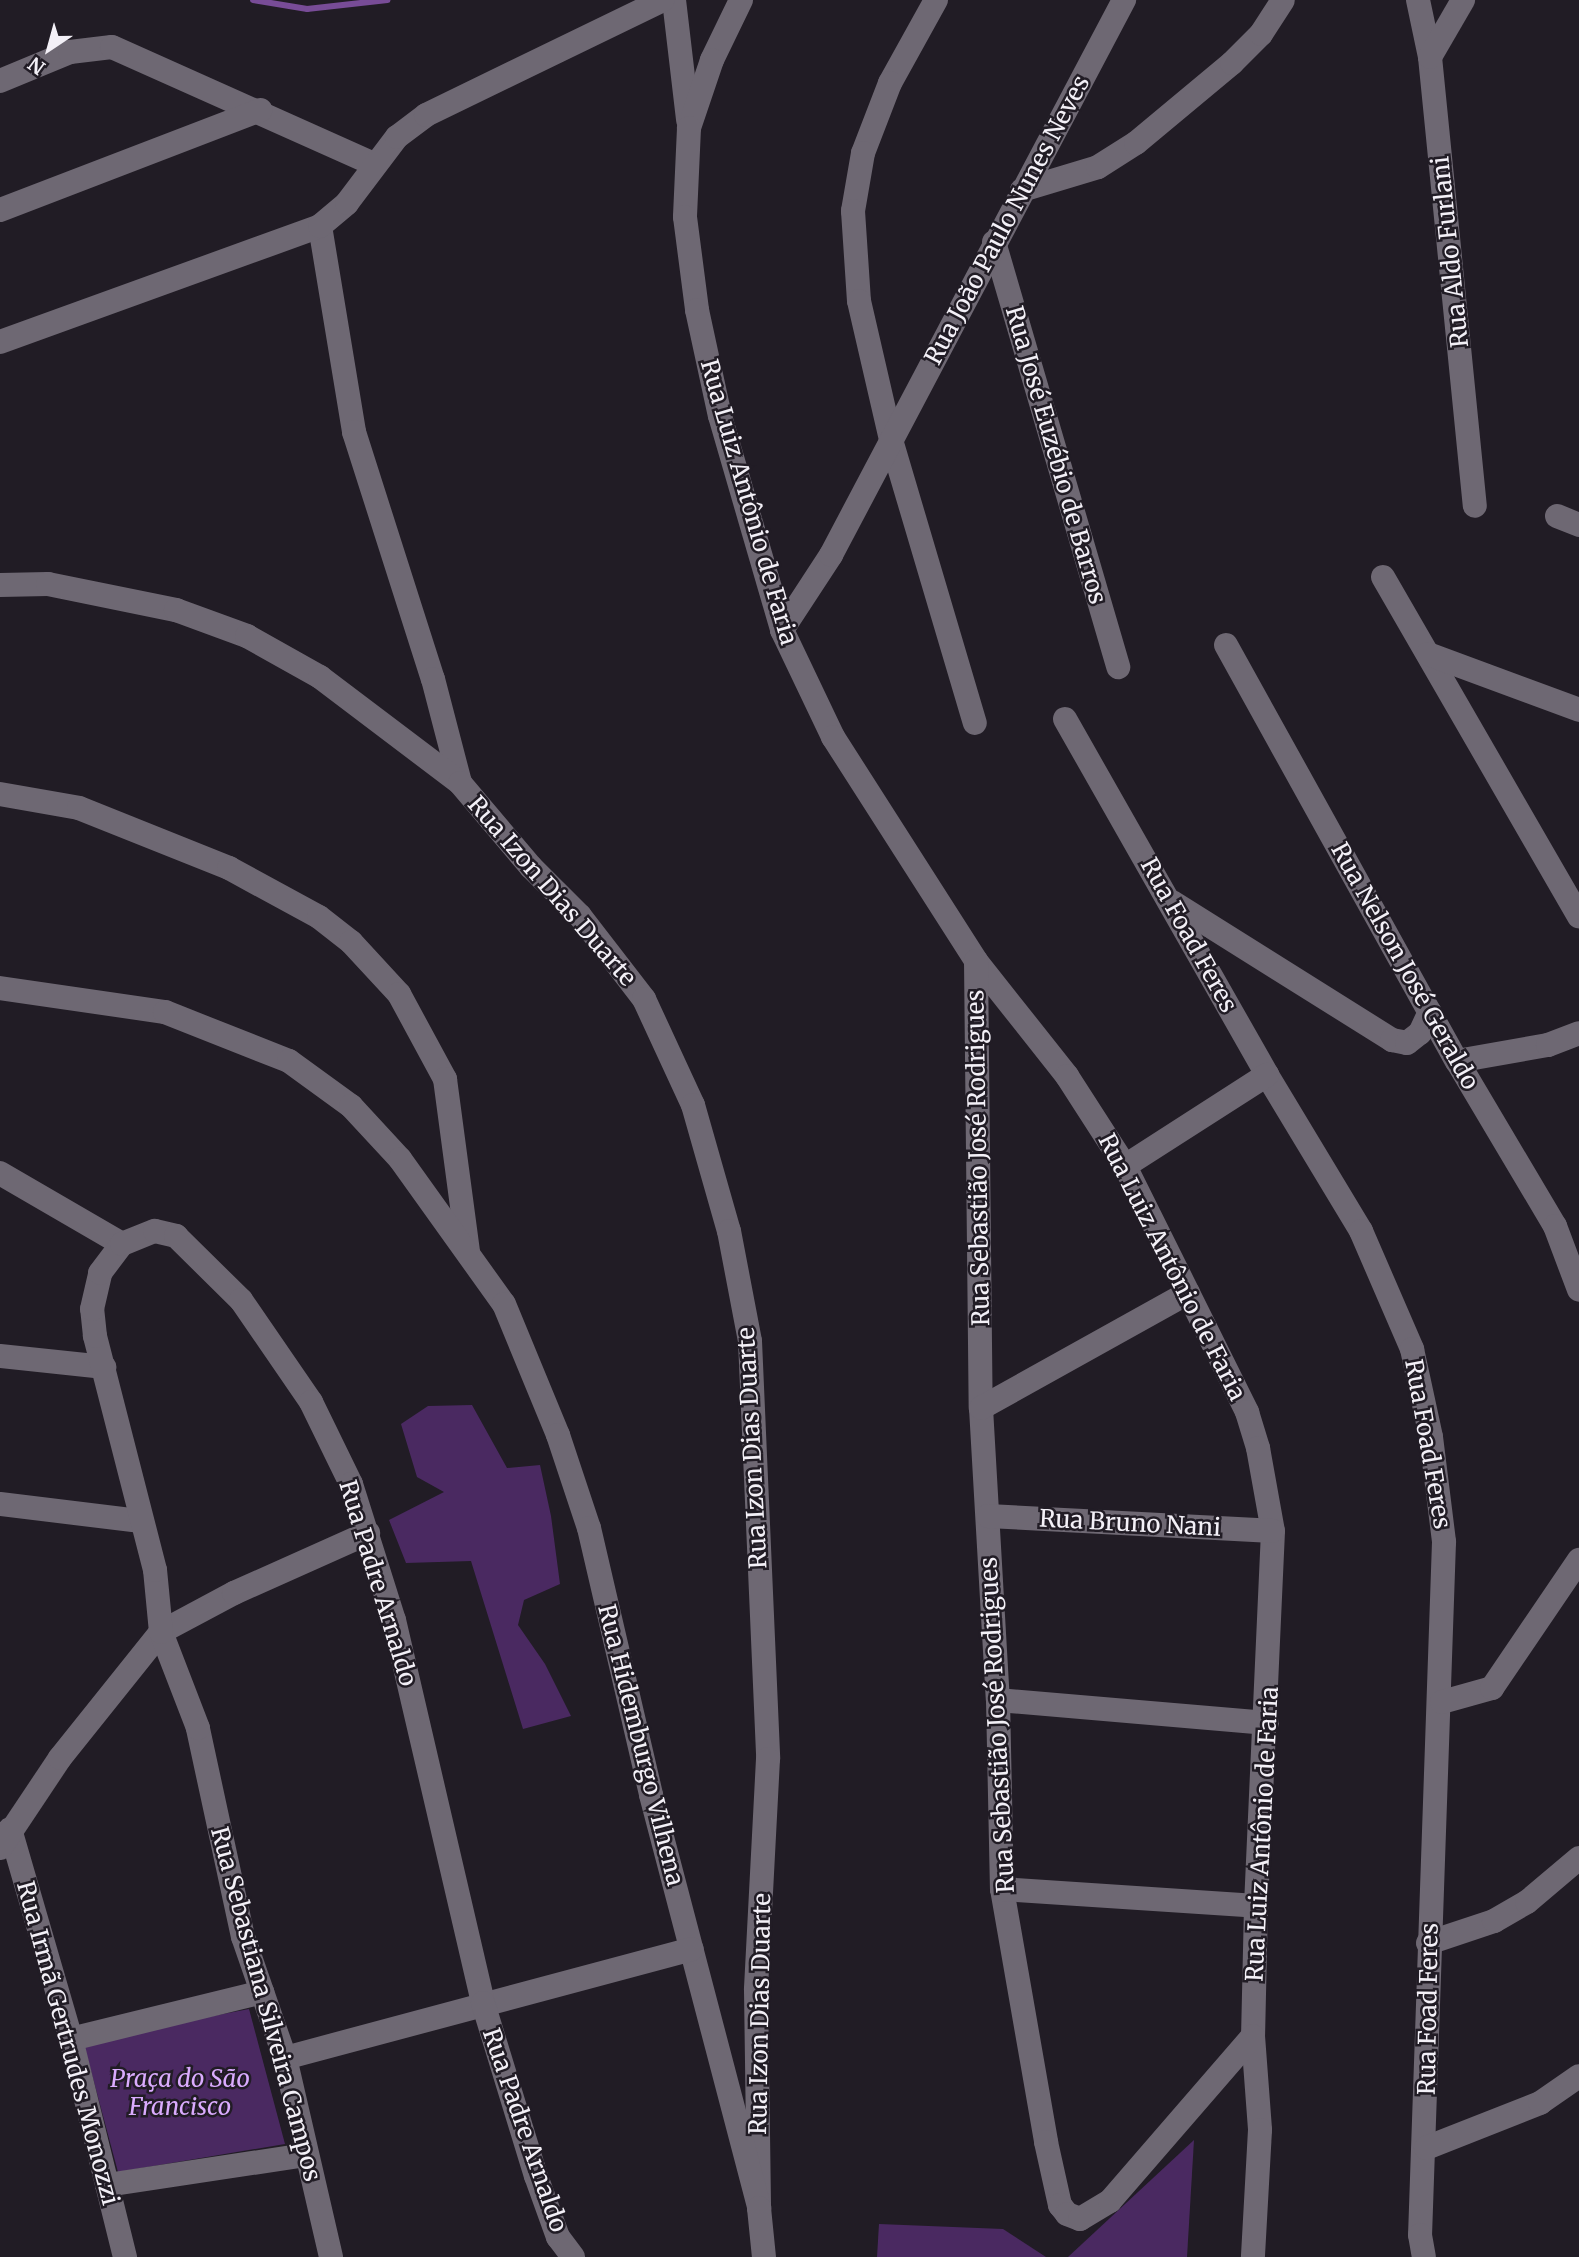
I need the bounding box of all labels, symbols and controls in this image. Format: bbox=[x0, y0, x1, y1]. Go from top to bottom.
north arrow bbox=[14, 14, 84, 84]
text: N bbox=[24, 52, 50, 80]
street label: Rua João Paulo Nunes Neves bbox=[918, 71, 1096, 369]
street label: Rua Aldo Furlani bbox=[1426, 155, 1474, 349]
street label: Rua José Euzébio de Barros bbox=[1000, 303, 1112, 607]
street label: Rua Luiz Antônio de Faria bbox=[694, 356, 804, 648]
street label: Rua Izon Dias Duarte bbox=[462, 790, 642, 992]
street label: Rua Nelson José Geraldo bbox=[1325, 837, 1485, 1095]
street label: Rua Foad Feres bbox=[1135, 853, 1243, 1017]
street label: Rua Sebastião José Rodrigues bbox=[961, 989, 995, 1327]
street label: Rua Luiz Antônio de Faria bbox=[1092, 1129, 1252, 1405]
street label: Rua Izon Dias Duarte bbox=[731, 1326, 773, 1570]
street label: Rua Foad Feres bbox=[1399, 1357, 1457, 1531]
street label: Rua Padre Arnaldo bbox=[333, 1477, 423, 1689]
street label: Rua Bruno Nani bbox=[1038, 1504, 1222, 1542]
street label: Rua Sebastião José Rodrigues bbox=[974, 1556, 1020, 1894]
street label: Rua Hidemburgo Vilhena bbox=[592, 1601, 690, 1889]
street label: Rua Luiz Antônio de Faria bbox=[1240, 1686, 1284, 1982]
street label: Rua Sebastiana Silveira Campos bbox=[205, 1824, 327, 2184]
street label: Rua Irmã Gertrudes Monozzi bbox=[11, 1878, 125, 2208]
street label: Rua Izon Dias Duarte bbox=[743, 1893, 777, 2135]
street label: Rua Foad Feres bbox=[1412, 1923, 1444, 2095]
street label: Rua Padre Arnaldo bbox=[477, 2024, 573, 2236]
park label: Praça do São Francisco bbox=[110, 2065, 250, 2121]

